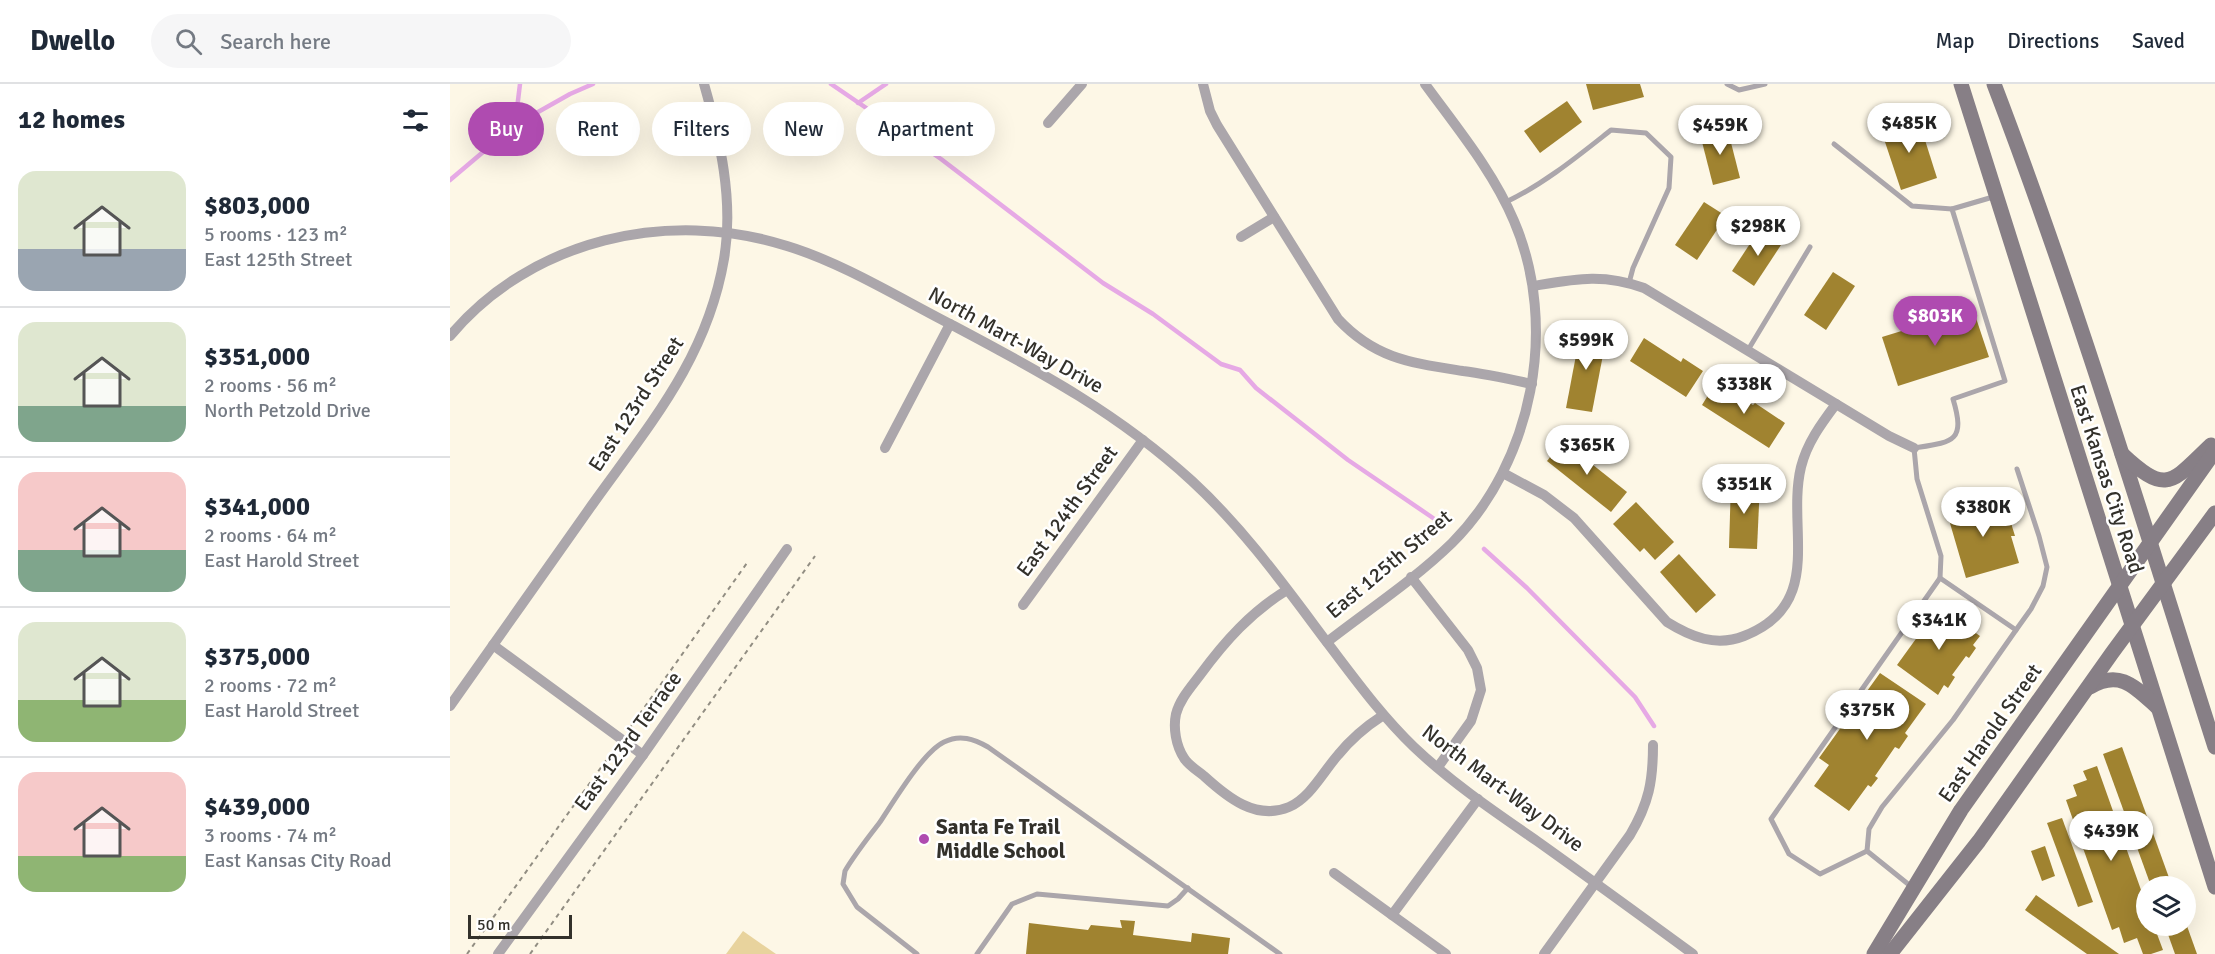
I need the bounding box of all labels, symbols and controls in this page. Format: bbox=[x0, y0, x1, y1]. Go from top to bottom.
search box bbox=[151, 14, 571, 68]
text: Dwello bbox=[30, 24, 115, 58]
icon: search bbox=[172, 25, 205, 58]
text: Search here bbox=[220, 28, 331, 55]
text: Map bbox=[1936, 28, 1974, 54]
text: Directions bbox=[2007, 28, 2099, 54]
text: Saved bbox=[2132, 28, 2185, 54]
chip: Buy bbox=[468, 102, 544, 156]
chip: Rent bbox=[556, 102, 640, 156]
chip: Filters bbox=[652, 102, 751, 156]
chip: New bbox=[763, 102, 844, 156]
chip: Apartment bbox=[856, 102, 995, 156]
pin: $485K bbox=[1867, 103, 1951, 154]
text: 12 homes bbox=[18, 104, 125, 136]
icon: filters bbox=[399, 104, 432, 137]
pin: $459K bbox=[1678, 105, 1762, 156]
text: $485K bbox=[1881, 110, 1937, 135]
text: $459K bbox=[1692, 112, 1748, 137]
text: $803,000 bbox=[204, 190, 310, 222]
icon: home bbox=[66, 195, 138, 267]
pin: $298K bbox=[1716, 206, 1800, 257]
text: $298K bbox=[1730, 213, 1786, 238]
text: 5 rooms · 123 m² bbox=[204, 222, 348, 247]
text: East 125th Street bbox=[204, 247, 352, 272]
street label: North Mart-Way Drive bbox=[924, 281, 1108, 399]
pin: $803K bbox=[1893, 296, 1977, 347]
text: $803K bbox=[1907, 303, 1963, 328]
pin: $599K bbox=[1544, 320, 1628, 371]
text: $599K bbox=[1558, 327, 1614, 352]
street label: East 123rd Street bbox=[583, 332, 689, 476]
text: $351,000 bbox=[204, 341, 310, 373]
icon: home bbox=[66, 346, 138, 418]
pin: $338K bbox=[1702, 364, 1786, 415]
text: $338K bbox=[1716, 371, 1772, 396]
text: 2 rooms · 56 m² bbox=[204, 373, 337, 398]
street label: East Kansas City Road bbox=[2064, 381, 2150, 577]
text: North Petzold Drive bbox=[204, 398, 371, 423]
pin: $365K bbox=[1545, 425, 1629, 476]
text: $365K bbox=[1559, 432, 1615, 457]
street label: East 124th Street bbox=[1011, 440, 1123, 582]
pin: $351K bbox=[1702, 464, 1786, 515]
text: $351K bbox=[1716, 471, 1772, 496]
pin: $380K bbox=[1941, 487, 2025, 538]
text: $341,000 bbox=[204, 491, 310, 523]
text: $380K bbox=[1955, 494, 2011, 519]
icon: home bbox=[66, 496, 138, 568]
street label: East 125th Street bbox=[1321, 504, 1457, 624]
text: 2 rooms · 64 m² bbox=[204, 523, 337, 548]
text: East Harold Street bbox=[204, 548, 359, 573]
pin: $341K bbox=[1897, 600, 1981, 651]
text: $341K bbox=[1911, 607, 1967, 632]
text: $375,000 bbox=[204, 641, 310, 673]
icon: home bbox=[66, 646, 138, 718]
street label: East Harold Street bbox=[1933, 659, 2047, 807]
street label: East 123rd Terrace bbox=[569, 666, 687, 816]
text: 2 rooms · 72 m² bbox=[204, 673, 337, 698]
pin: $375K bbox=[1825, 690, 1909, 741]
text: $375K bbox=[1839, 697, 1895, 722]
text: East Harold Street bbox=[204, 698, 359, 723]
street label: North Mart-Way Drive bbox=[1417, 719, 1589, 857]
text: $439,000 bbox=[204, 791, 310, 823]
icon: home bbox=[66, 796, 138, 868]
pin: $439K bbox=[2069, 811, 2153, 862]
place label: Santa Fe Trail Middle School bbox=[936, 814, 1066, 864]
text: $439K bbox=[2083, 818, 2139, 843]
text: 3 rooms · 74 m² bbox=[204, 823, 337, 848]
marker: Santa Fe Trail Middle School bbox=[917, 832, 931, 846]
text: East Kansas City Road bbox=[204, 848, 392, 873]
map controls bbox=[2136, 876, 2196, 936]
button: layers bbox=[2136, 876, 2196, 936]
scale bar bbox=[468, 912, 572, 940]
text: 50 m bbox=[477, 915, 511, 935]

